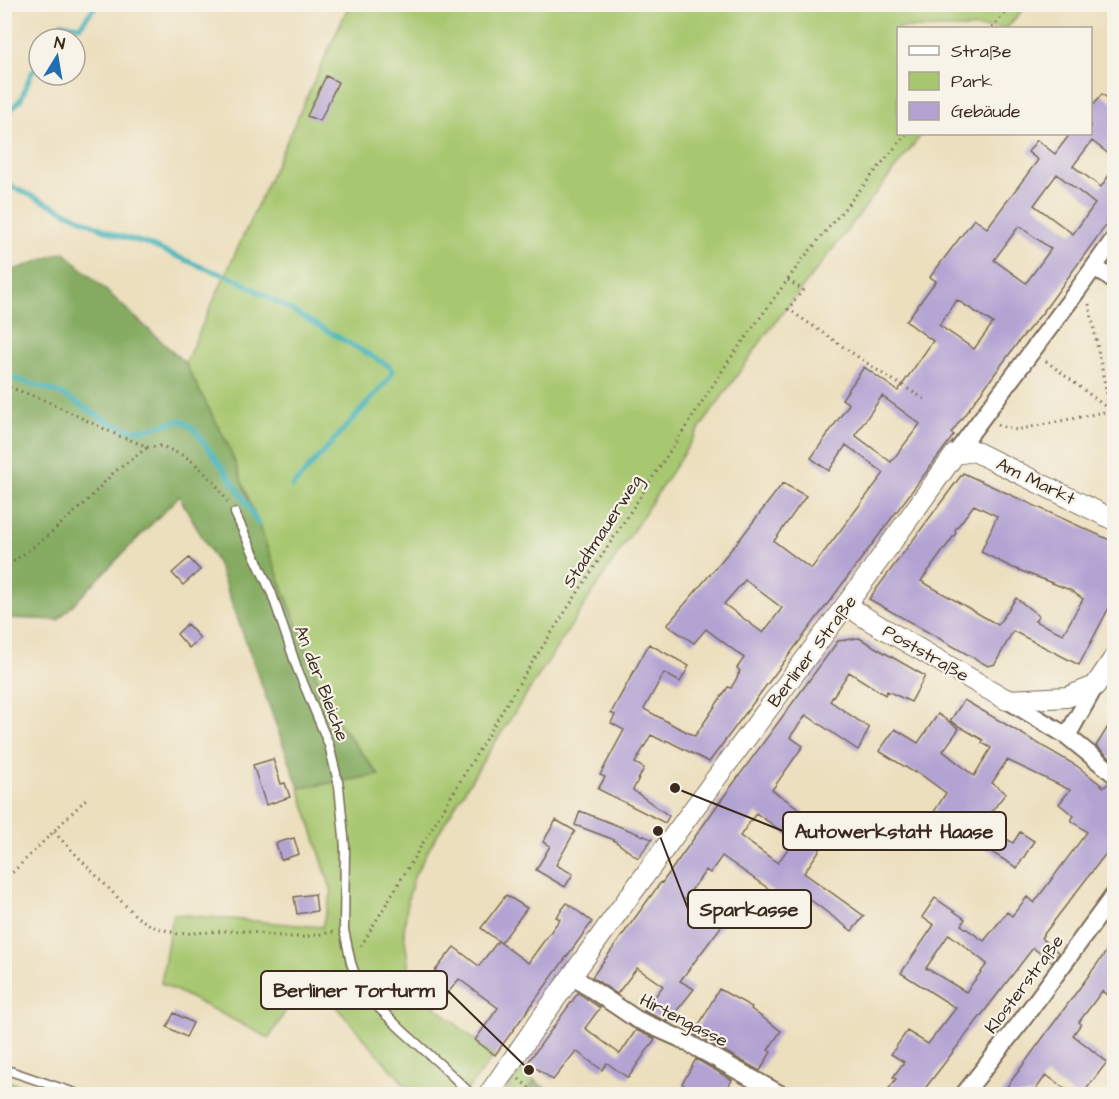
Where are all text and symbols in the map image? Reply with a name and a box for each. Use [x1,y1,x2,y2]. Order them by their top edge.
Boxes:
north arrow [27,27,87,87]
legend [897,27,1092,135]
text: N [53,32,67,55]
text: Straße [951,39,1012,64]
text: Park [951,69,993,94]
text: Gebäude [951,99,1021,124]
street label: Am Markt [992,452,1080,512]
street label: Stadtmauerweg [557,470,649,593]
street label: Berliner Straße [762,590,863,712]
street label: Poststraße [878,619,974,688]
street label: An der Bleiche [288,622,355,745]
callout: Autowerkstatt Haase [783,812,1006,850]
text: Autowerkstatt Haase [795,818,993,846]
callout: Sparkasse [688,890,811,928]
text: Sparkasse [699,896,798,924]
street label: Klosterstraße [979,930,1070,1039]
callout: Berliner Torturm [261,971,447,1009]
text: Berliner Torturm [273,977,435,1005]
street label: Hirtengasse [635,988,732,1054]

